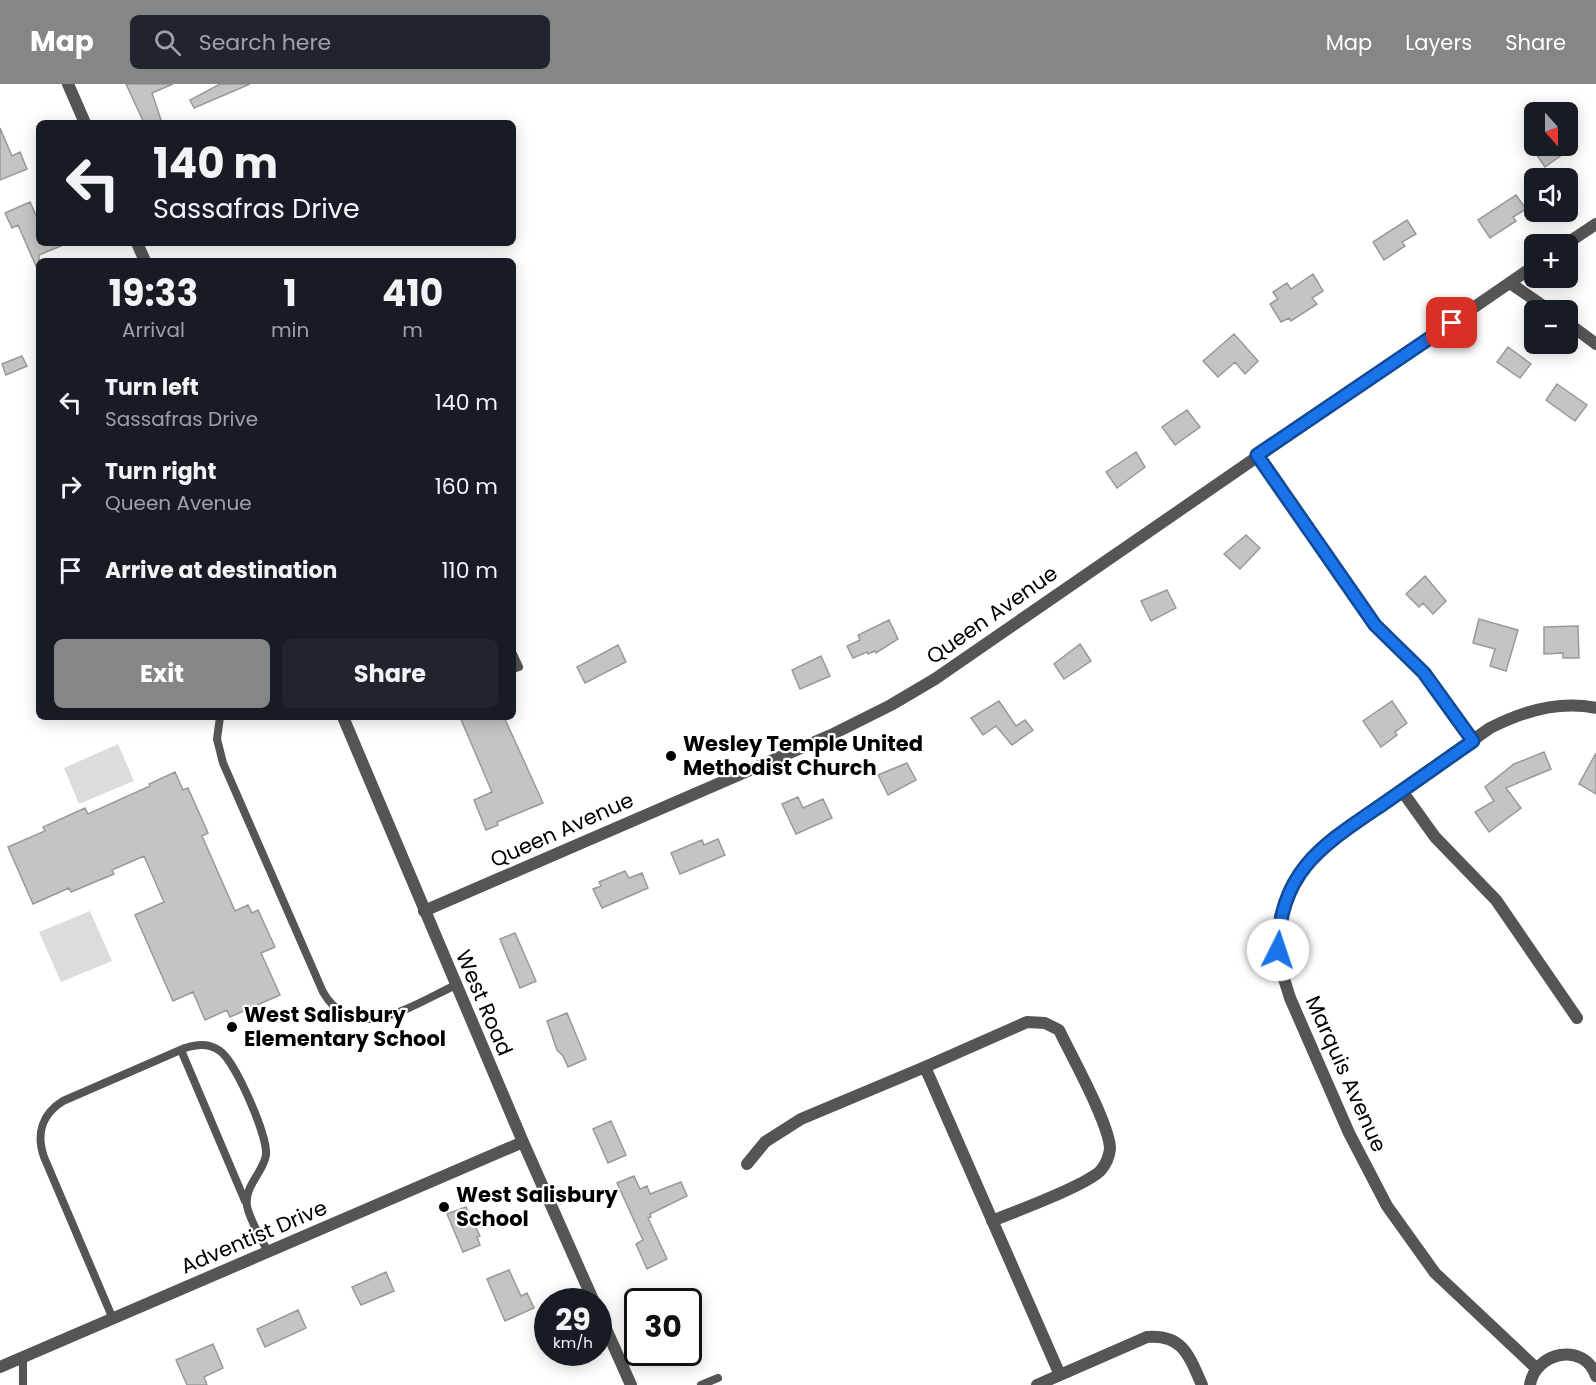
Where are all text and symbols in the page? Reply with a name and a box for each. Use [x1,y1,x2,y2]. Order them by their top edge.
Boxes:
search box [130,15,550,69]
text: Map [30,22,94,61]
icon: search [151,26,184,59]
text: Search here [199,27,331,58]
text: Map [1326,28,1372,57]
text: Layers [1405,28,1472,57]
text: Share [1505,28,1566,57]
north arrow [1524,102,1578,156]
map controls [1524,102,1578,354]
text: 140 m [153,134,278,193]
icon: left [54,144,132,222]
button: sound [1524,168,1578,222]
text: Sassafras Drive [153,190,360,227]
button: + [1524,234,1578,288]
text: 19:33 [109,268,198,319]
text: 1 [283,268,297,319]
text: 410 [382,268,443,319]
pin [1426,297,1477,348]
button: − [1524,300,1578,354]
icon: arrive [1435,306,1468,339]
text: Arrival [122,316,185,344]
text: min [271,316,309,344]
text: m [402,316,423,344]
text: Turn left [105,372,199,403]
icon: left [54,386,87,419]
text: 140 m [435,387,498,418]
text: Sassafras Drive [105,405,258,433]
text: Turn right [105,456,216,487]
icon: right [54,470,87,503]
text: 160 m [435,471,498,502]
text: Queen Avenue [105,489,252,517]
icon: arrive [54,554,87,587]
text: Arrive at destination [105,555,337,586]
text: 110 m [442,555,498,586]
street label: Queen Avenue [920,559,1063,671]
button: Exit [54,639,270,708]
button: Share [282,639,498,708]
place label: Wesley Temple United Methodist Church [683,729,923,782]
marker: Wesley Temple United Methodist Church [664,749,678,763]
street label: Queen Avenue [486,785,638,874]
position arrow [1246,918,1310,982]
street label: West Road [449,945,520,1060]
street label: Marquis Avenue [1299,991,1394,1157]
place label: West Salisbury Elementary School [244,1000,446,1053]
marker: West Salisbury Elementary School [225,1020,239,1034]
place label: West Salisbury School [456,1180,618,1233]
street label: Adventist Drive [176,1193,331,1280]
marker: West Salisbury School [437,1200,451,1214]
speed limit sign: 30 [624,1288,702,1366]
text: 29 [555,1298,591,1341]
text: km/h [553,1332,593,1353]

